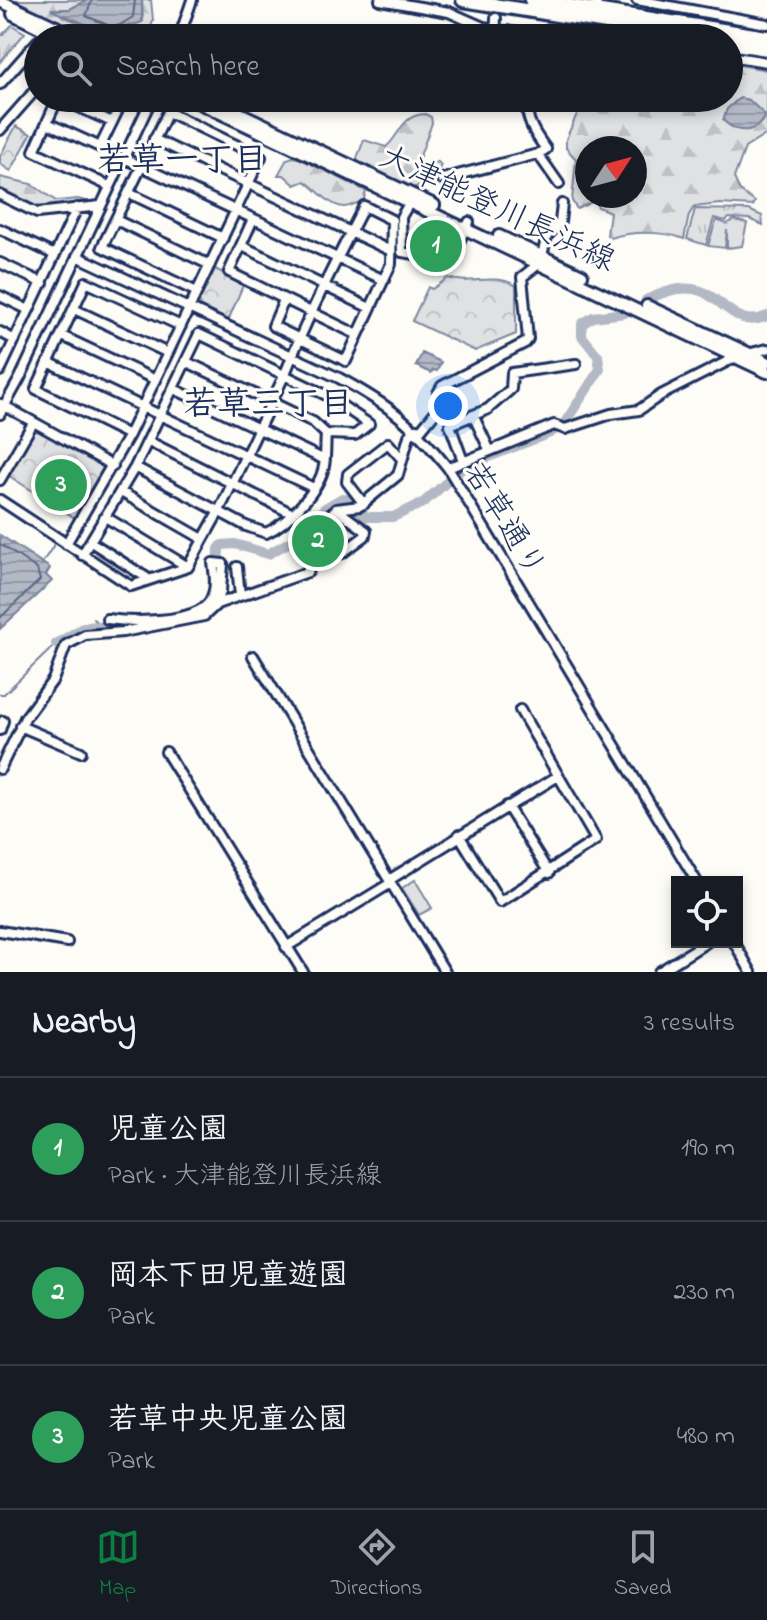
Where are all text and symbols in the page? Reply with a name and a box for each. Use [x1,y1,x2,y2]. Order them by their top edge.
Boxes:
search box [24,24,743,112]
icon: search [52,46,96,90]
text: Search here [116,46,260,90]
street label: 大津能登川長浜線 [371,135,622,286]
north arrow [575,136,647,208]
district label: 若草一丁目 [97,137,267,187]
pin: 1 [410,216,462,276]
district label: 若草三丁目 [183,381,353,431]
your location [428,386,468,426]
street label: 若草通り [450,454,556,588]
pin: 3 [35,455,87,515]
pin: 2 [292,511,344,571]
map controls [671,876,743,948]
button: locate [671,876,743,948]
text: Nearby [32,999,136,1049]
text: 3 results [644,1005,735,1043]
text: 児童公園 [108,1109,228,1153]
text: 1 [54,1130,62,1168]
text: 190 m [681,1130,735,1168]
text: Park · 大津能登川長浜線 [108,1158,382,1196]
text: 岡本下田児童遊園 [108,1255,348,1299]
text: 2 [52,1274,64,1312]
text: 230 m [673,1274,735,1312]
text: Park [108,1299,155,1337]
text: 若草中央児童公園 [108,1399,348,1443]
text: 3 [53,1418,63,1456]
text: 480 m [677,1418,735,1456]
text: Park [108,1443,155,1481]
tab: Map [96,1525,140,1605]
tab: Directions [331,1525,423,1605]
tab: Saved [614,1525,671,1605]

